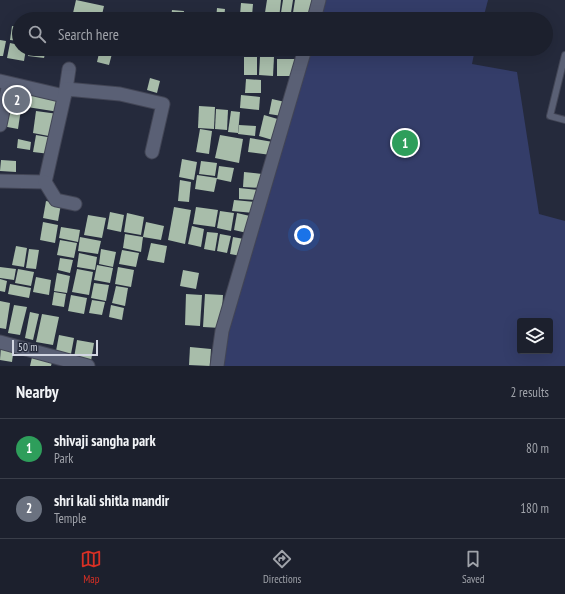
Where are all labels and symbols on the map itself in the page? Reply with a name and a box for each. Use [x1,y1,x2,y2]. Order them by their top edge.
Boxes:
pin: 2 [4,85,30,115]
pin: 1 [392,128,418,158]
your location [294,225,314,245]
scale bar [12,338,98,357]

